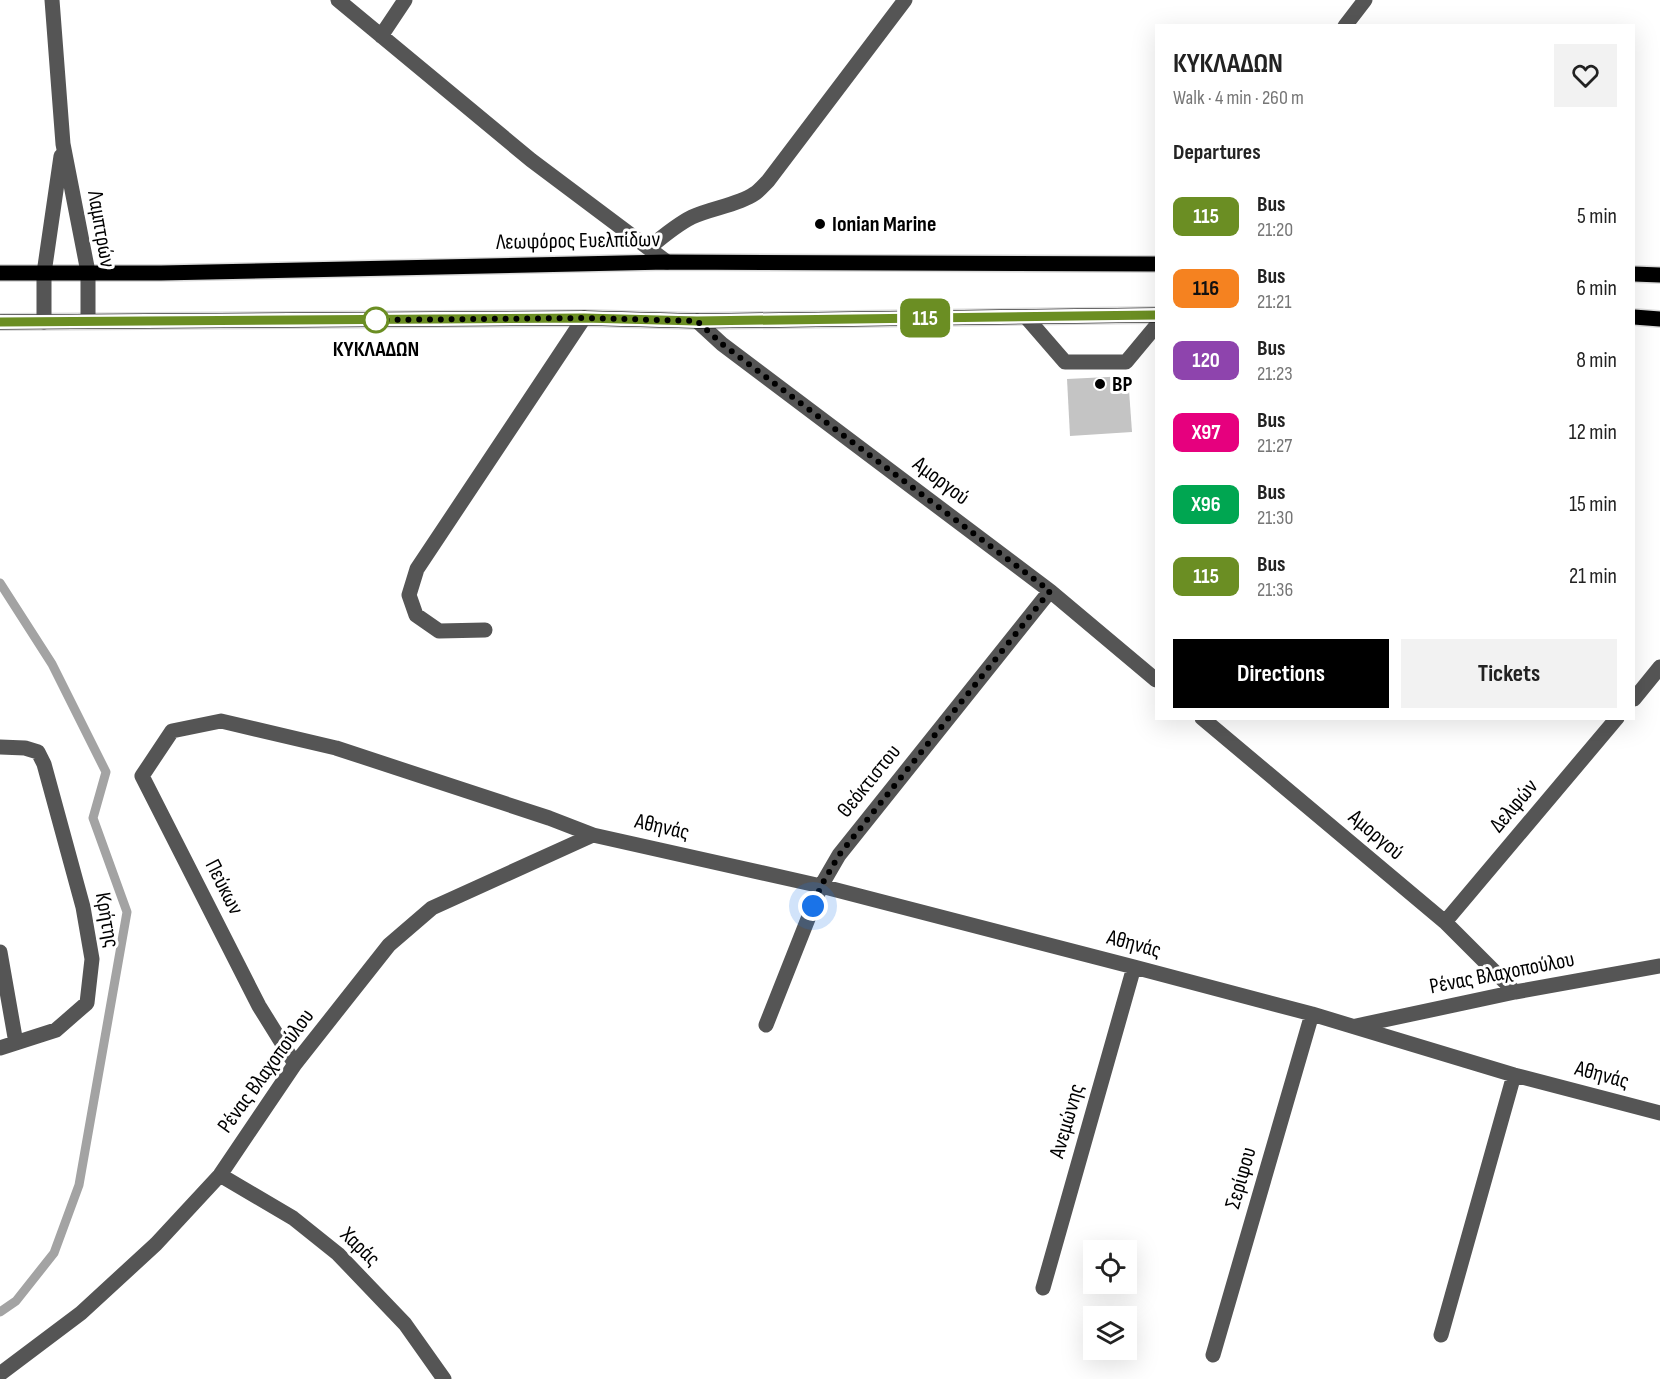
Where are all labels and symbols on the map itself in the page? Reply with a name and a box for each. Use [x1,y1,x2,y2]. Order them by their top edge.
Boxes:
street label: Λαμπτρών [81,188,121,270]
place label: Ionian Marine [832,211,936,238]
marker: Ionian Marine [813,217,827,231]
street label: Λεωφόρος Ευελπίδων [495,226,661,256]
line badge: 115 [890,298,960,338]
marker: ΚΥΚΛΑΔΩΝ [363,307,389,333]
place label: ΚΥΚΛΑΔΩΝ [333,336,419,363]
place label: BP [1112,371,1132,398]
marker: BP [1093,377,1107,391]
street label: Αμοργού [906,450,975,511]
street label: Θεόκτιστου [831,739,907,823]
street label: Δελφών [1484,774,1544,838]
street label: Αμοργού [1342,803,1409,866]
street label: Αθηνάς [631,807,692,846]
street label: Πεύκων [199,855,249,920]
street label: Κρήτης [89,890,125,950]
your location [798,891,828,921]
street label: Αθηνάς [1103,924,1164,964]
street label: Ρένας Βλαχοπούλου [1427,946,1577,1000]
street label: Ρένας Βλαχοπούλου [212,1004,320,1138]
street label: Αθηνάς [1571,1055,1632,1095]
street label: Ανεμώνης [1043,1081,1090,1162]
street label: Σερίφου [1219,1144,1263,1212]
street label: Χαράς [334,1221,386,1272]

